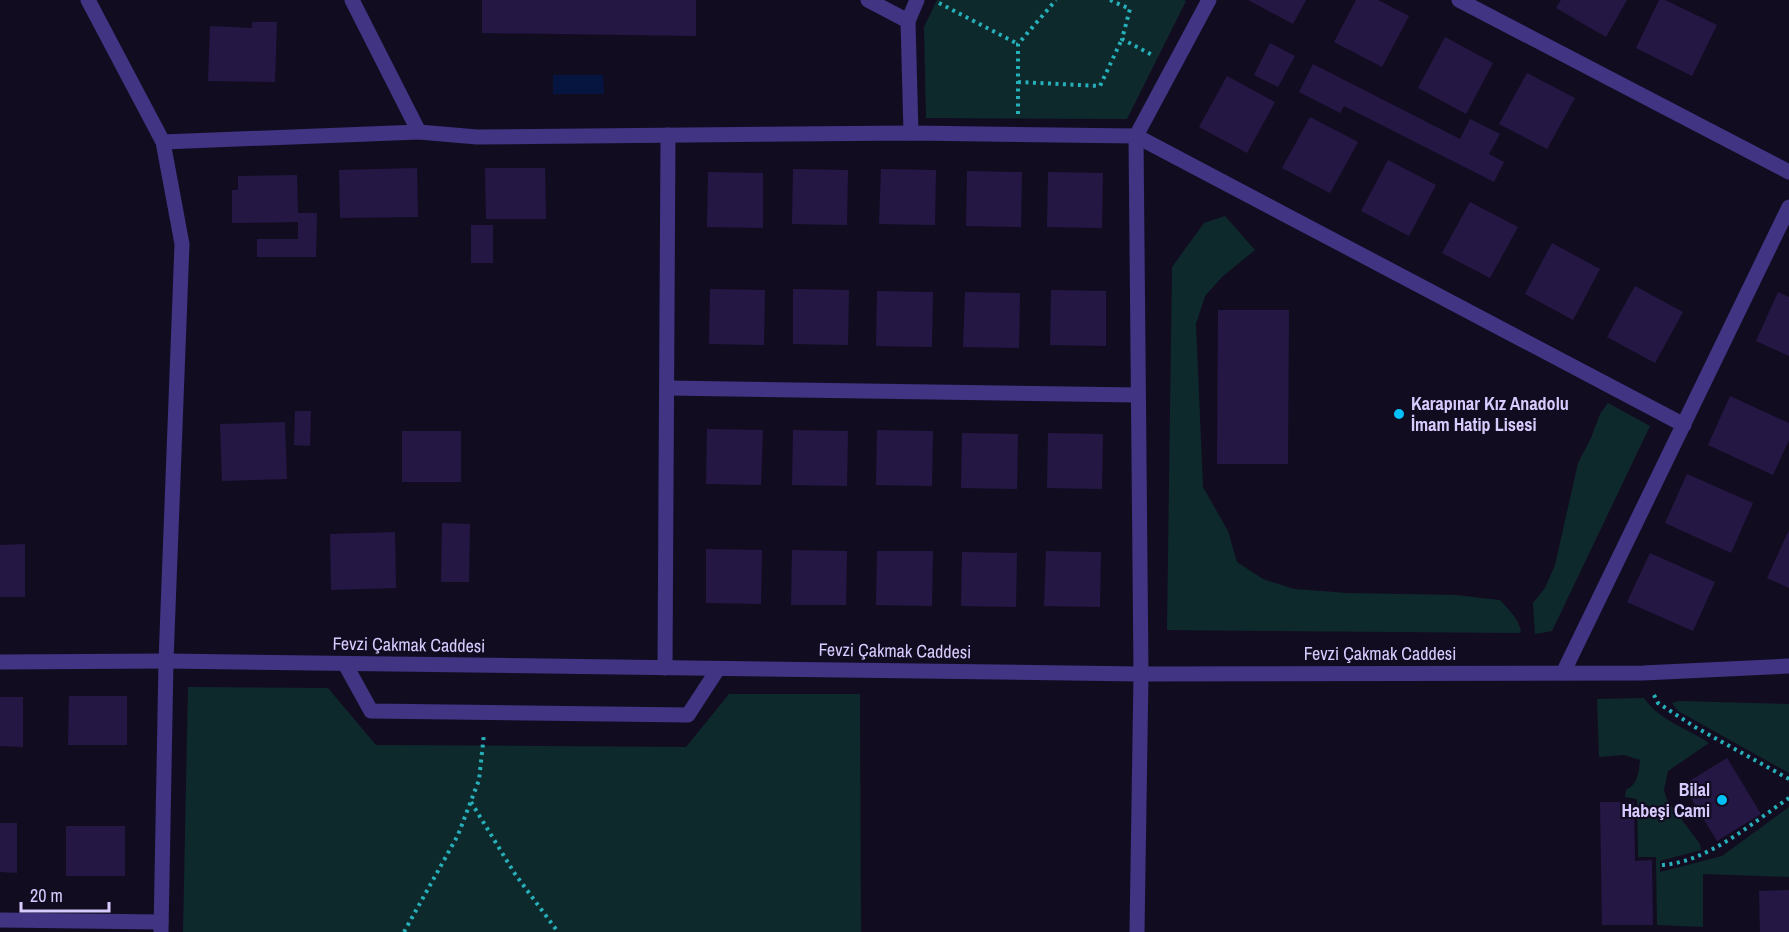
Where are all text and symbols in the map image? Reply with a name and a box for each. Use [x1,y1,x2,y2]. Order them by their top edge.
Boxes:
place label: Karapınar Kız Anadolu İmam Hatip Lisesi [1411,391,1569,437]
marker: Karapınar Kız Anadolu İmam Hatip Lisesi [1392,407,1406,421]
street label: Fevzi Çakmak Caddesi [332,631,486,658]
street label: Fevzi Çakmak Caddesi [818,637,972,664]
street label: Fevzi Çakmak Caddesi [1304,641,1456,666]
place label: Bilal Habeşi Cami [1621,777,1710,823]
marker: Bilal Habeşi Cami [1715,793,1729,807]
scale bar [21,875,110,913]
text: 20 m [30,883,63,908]

